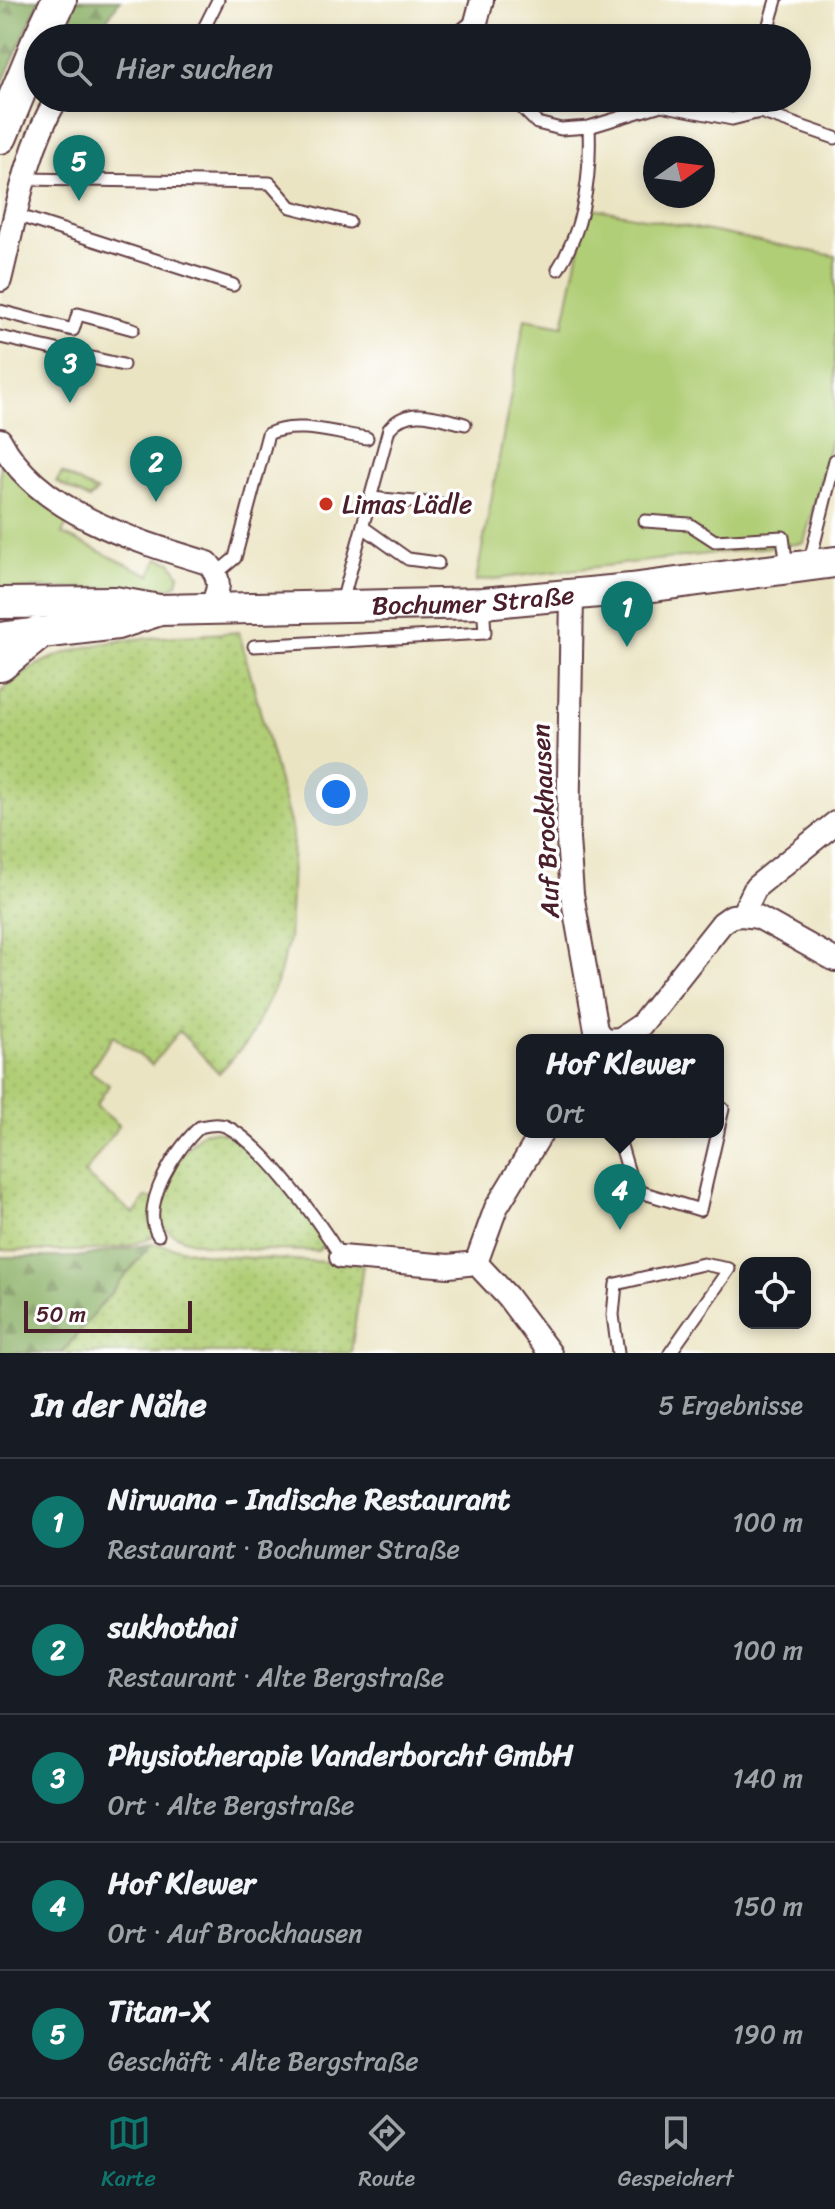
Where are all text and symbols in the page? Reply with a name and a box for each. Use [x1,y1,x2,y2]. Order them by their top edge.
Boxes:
search box [24,24,811,112]
text: Hier suchen [116,41,273,95]
icon: search [52,46,96,90]
pin: 5 [53,135,105,201]
north arrow [643,136,715,208]
pin: 3 [44,337,96,403]
pin: 2 [130,436,182,502]
place label: Limas Lädle [342,481,472,527]
marker: Limas Lädle [317,495,335,513]
street label: Bochumer Straße [371,571,576,628]
pin: 1 [601,581,653,647]
street label: Auf Brockhausen [517,722,573,921]
your location [316,774,356,814]
popup [516,1034,724,1138]
text: Hof Klewer [546,1036,694,1090]
text: Ort [546,1090,585,1136]
pin: 4 [594,1164,646,1230]
map controls [739,1257,811,1329]
button: locate [739,1257,811,1329]
text: 50 m [36,1295,86,1334]
scale bar [24,1297,192,1333]
text: In der Nähe [32,1375,207,1435]
text: 5 Ergebnisse [659,1382,803,1428]
text: Nirwana - Indische Restaurant [108,1472,510,1526]
text: 1 [52,1499,64,1545]
text: 100 m [732,1499,803,1545]
text: Restaurant · Bochumer Straße [108,1526,460,1572]
text: sukhothai [108,1600,237,1654]
text: 2 [50,1627,66,1673]
text: 100 m [732,1627,803,1673]
text: Restaurant · Alte Bergstraße [108,1654,444,1700]
text: Physiotherapie Vanderborcht GmbH [108,1728,574,1782]
text: 3 [51,1755,65,1801]
text: 140 m [732,1755,803,1801]
text: Ort · Alte Bergstraße [108,1782,354,1828]
text: Hof Klewer [108,1856,255,1910]
text: 4 [50,1883,66,1929]
text: 150 m [733,1883,803,1929]
text: Ort · Auf Brockhausen [108,1910,362,1956]
text: Titan-X [108,1984,211,2038]
text: 5 [50,2011,66,2057]
text: 190 m [733,2011,803,2057]
text: Geschäft · Alte Bergstraße [108,2038,419,2084]
tab: Karte [101,2111,156,2198]
tab: Route [358,2111,415,2198]
tab: Gespeichert [618,2111,734,2198]

